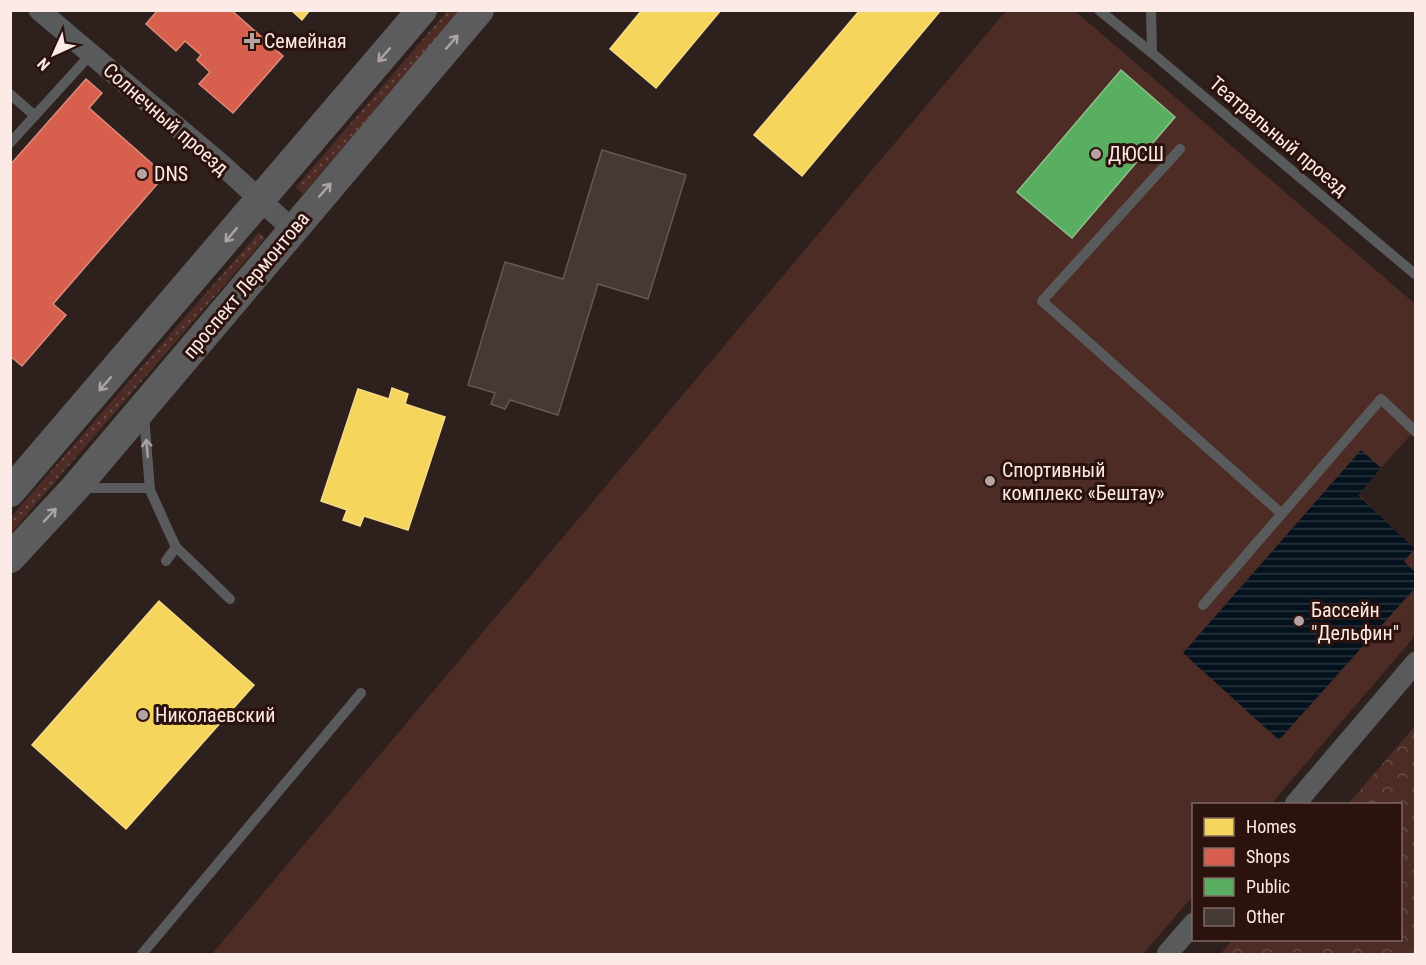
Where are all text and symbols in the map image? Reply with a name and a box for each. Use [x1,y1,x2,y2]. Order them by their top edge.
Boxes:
north arrow [24,24,84,84]
place label: Семейная [264,29,347,53]
marker: Семейная [245,34,259,48]
one-way arrow [445,35,459,50]
one-way arrow [378,47,391,63]
text: N [34,54,54,74]
street label: Солнечный проезд [98,58,234,180]
street label: Театральный проезд [1205,71,1353,201]
place label: ДЮСШ [1108,142,1164,166]
marker: ДЮСШ [1089,147,1103,161]
place label: DNS [154,162,188,186]
marker: DNS [135,167,149,181]
one-way arrow [319,182,332,198]
street label: проспект Лермонтова [178,207,314,363]
one-way arrow [224,227,237,243]
one-way arrow [98,376,111,392]
one-way arrow [141,439,152,458]
place label: Спортивный комплекс «Бештау» [1002,458,1165,505]
marker: Спортивный комплекс «Бештау» [983,474,997,488]
one-way arrow [43,508,57,523]
place label: Бассейн "Дельфин" [1311,598,1399,645]
marker: Бассейн "Дельфин" [1292,614,1306,628]
place label: Николаевский [155,703,275,727]
marker: Николаевский [136,708,150,722]
legend [1192,803,1402,941]
text: Homes [1246,816,1296,837]
text: Shops [1246,846,1290,867]
text: Public [1246,876,1290,897]
text: Other [1246,906,1285,927]

